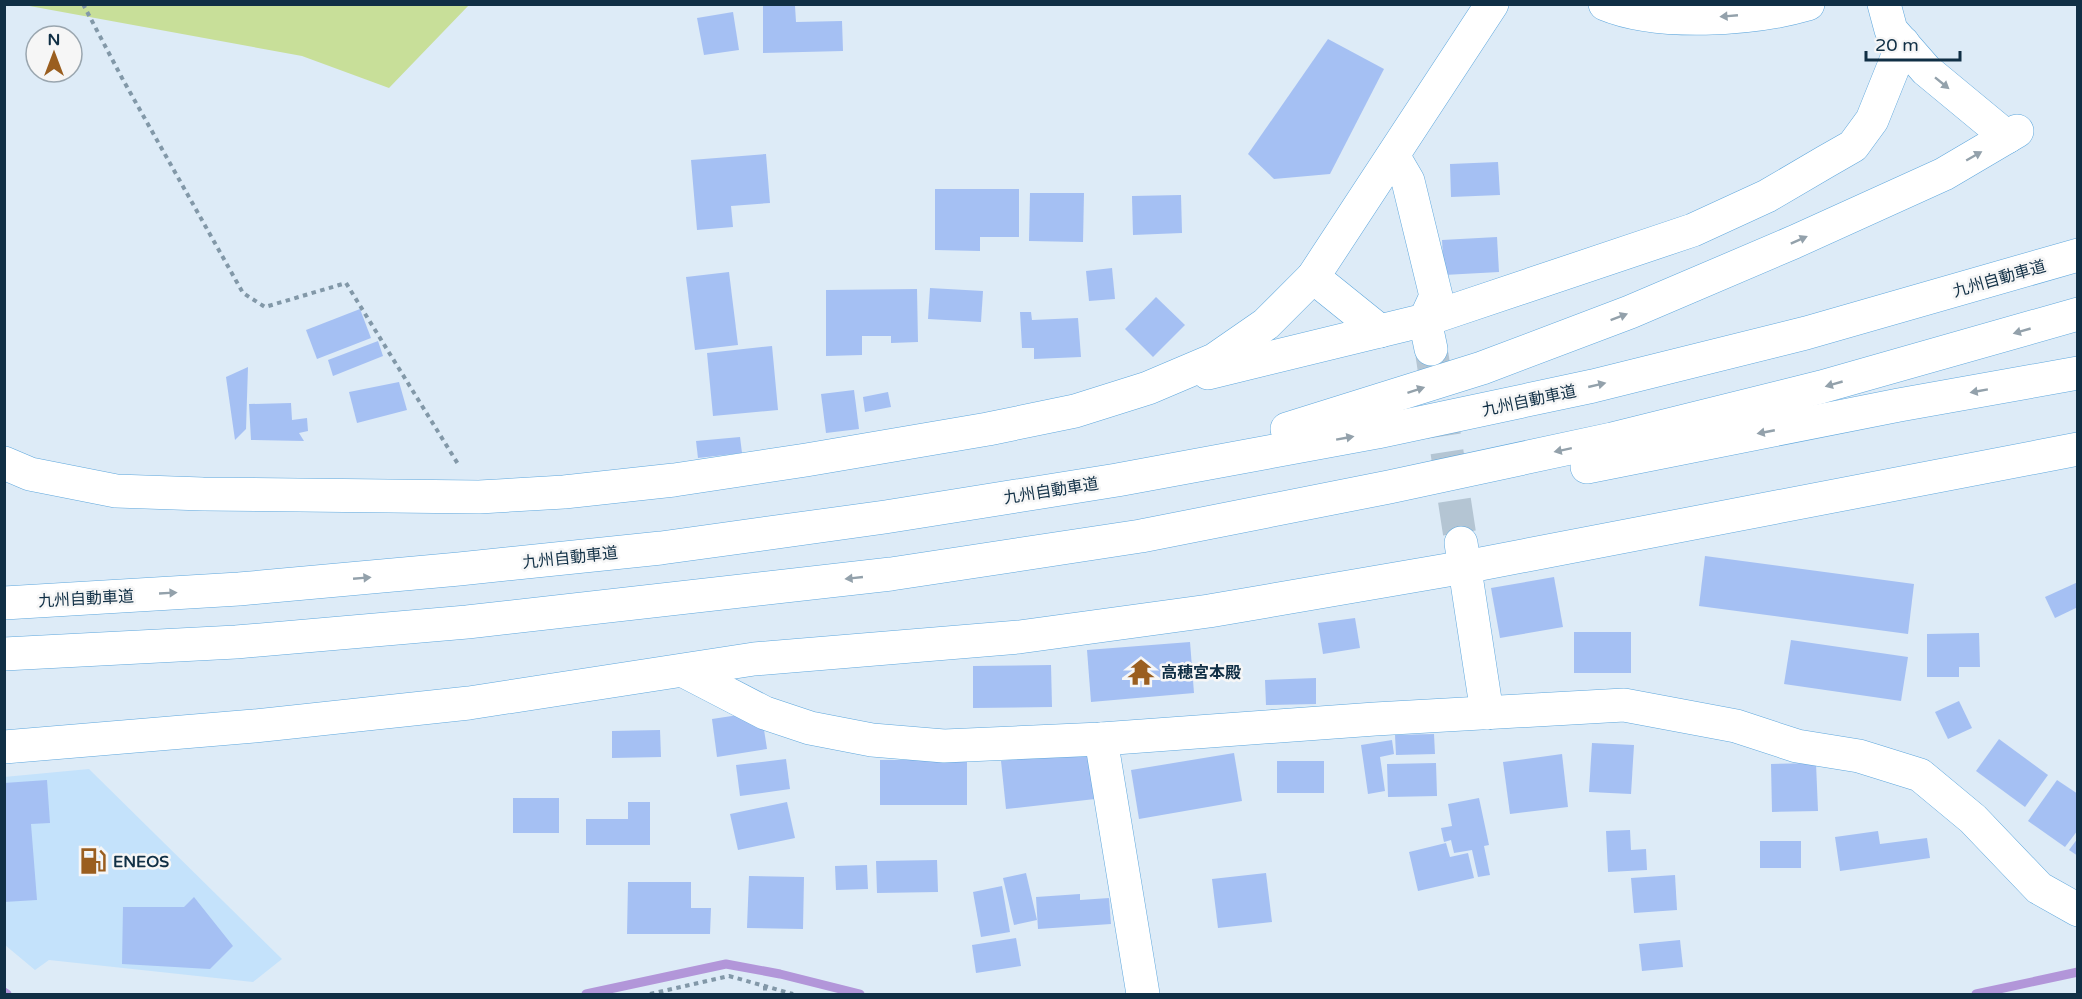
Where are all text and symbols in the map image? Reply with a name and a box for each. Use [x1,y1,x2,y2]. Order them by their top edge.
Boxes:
one-way arrow [1720,11,1739,21]
north arrow [24,24,84,84]
scale bar [1866,24,1960,62]
text: N [48,30,60,50]
text: 20 m [1875,34,1919,56]
one-way arrow [1934,77,1950,90]
one-way arrow [1966,151,1983,161]
one-way arrow [1790,236,1807,245]
street label: 九州自動車道 [1950,256,2048,302]
one-way arrow [1610,311,1628,321]
one-way arrow [2012,327,2031,337]
one-way arrow [1825,379,1843,389]
one-way arrow [1588,380,1607,389]
street label: 九州自動車道 [1480,381,1578,421]
one-way arrow [1407,384,1425,394]
one-way arrow [1969,387,1988,396]
one-way arrow [1757,428,1776,437]
one-way arrow [1335,433,1354,442]
one-way arrow [1553,446,1572,455]
street label: 九州自動車道 [1002,474,1100,508]
street label: 九州自動車道 [521,543,619,573]
one-way arrow [353,573,372,583]
one-way arrow [845,573,864,583]
street label: 九州自動車道 [38,586,135,611]
one-way arrow [158,588,177,598]
temple icon: 高穂宮本殿 [1126,657,1156,687]
place label: 高穂宮本殿 [1161,663,1241,683]
fuel station icon: ENEOS [78,846,108,876]
place label: ENEOS [113,852,169,872]

